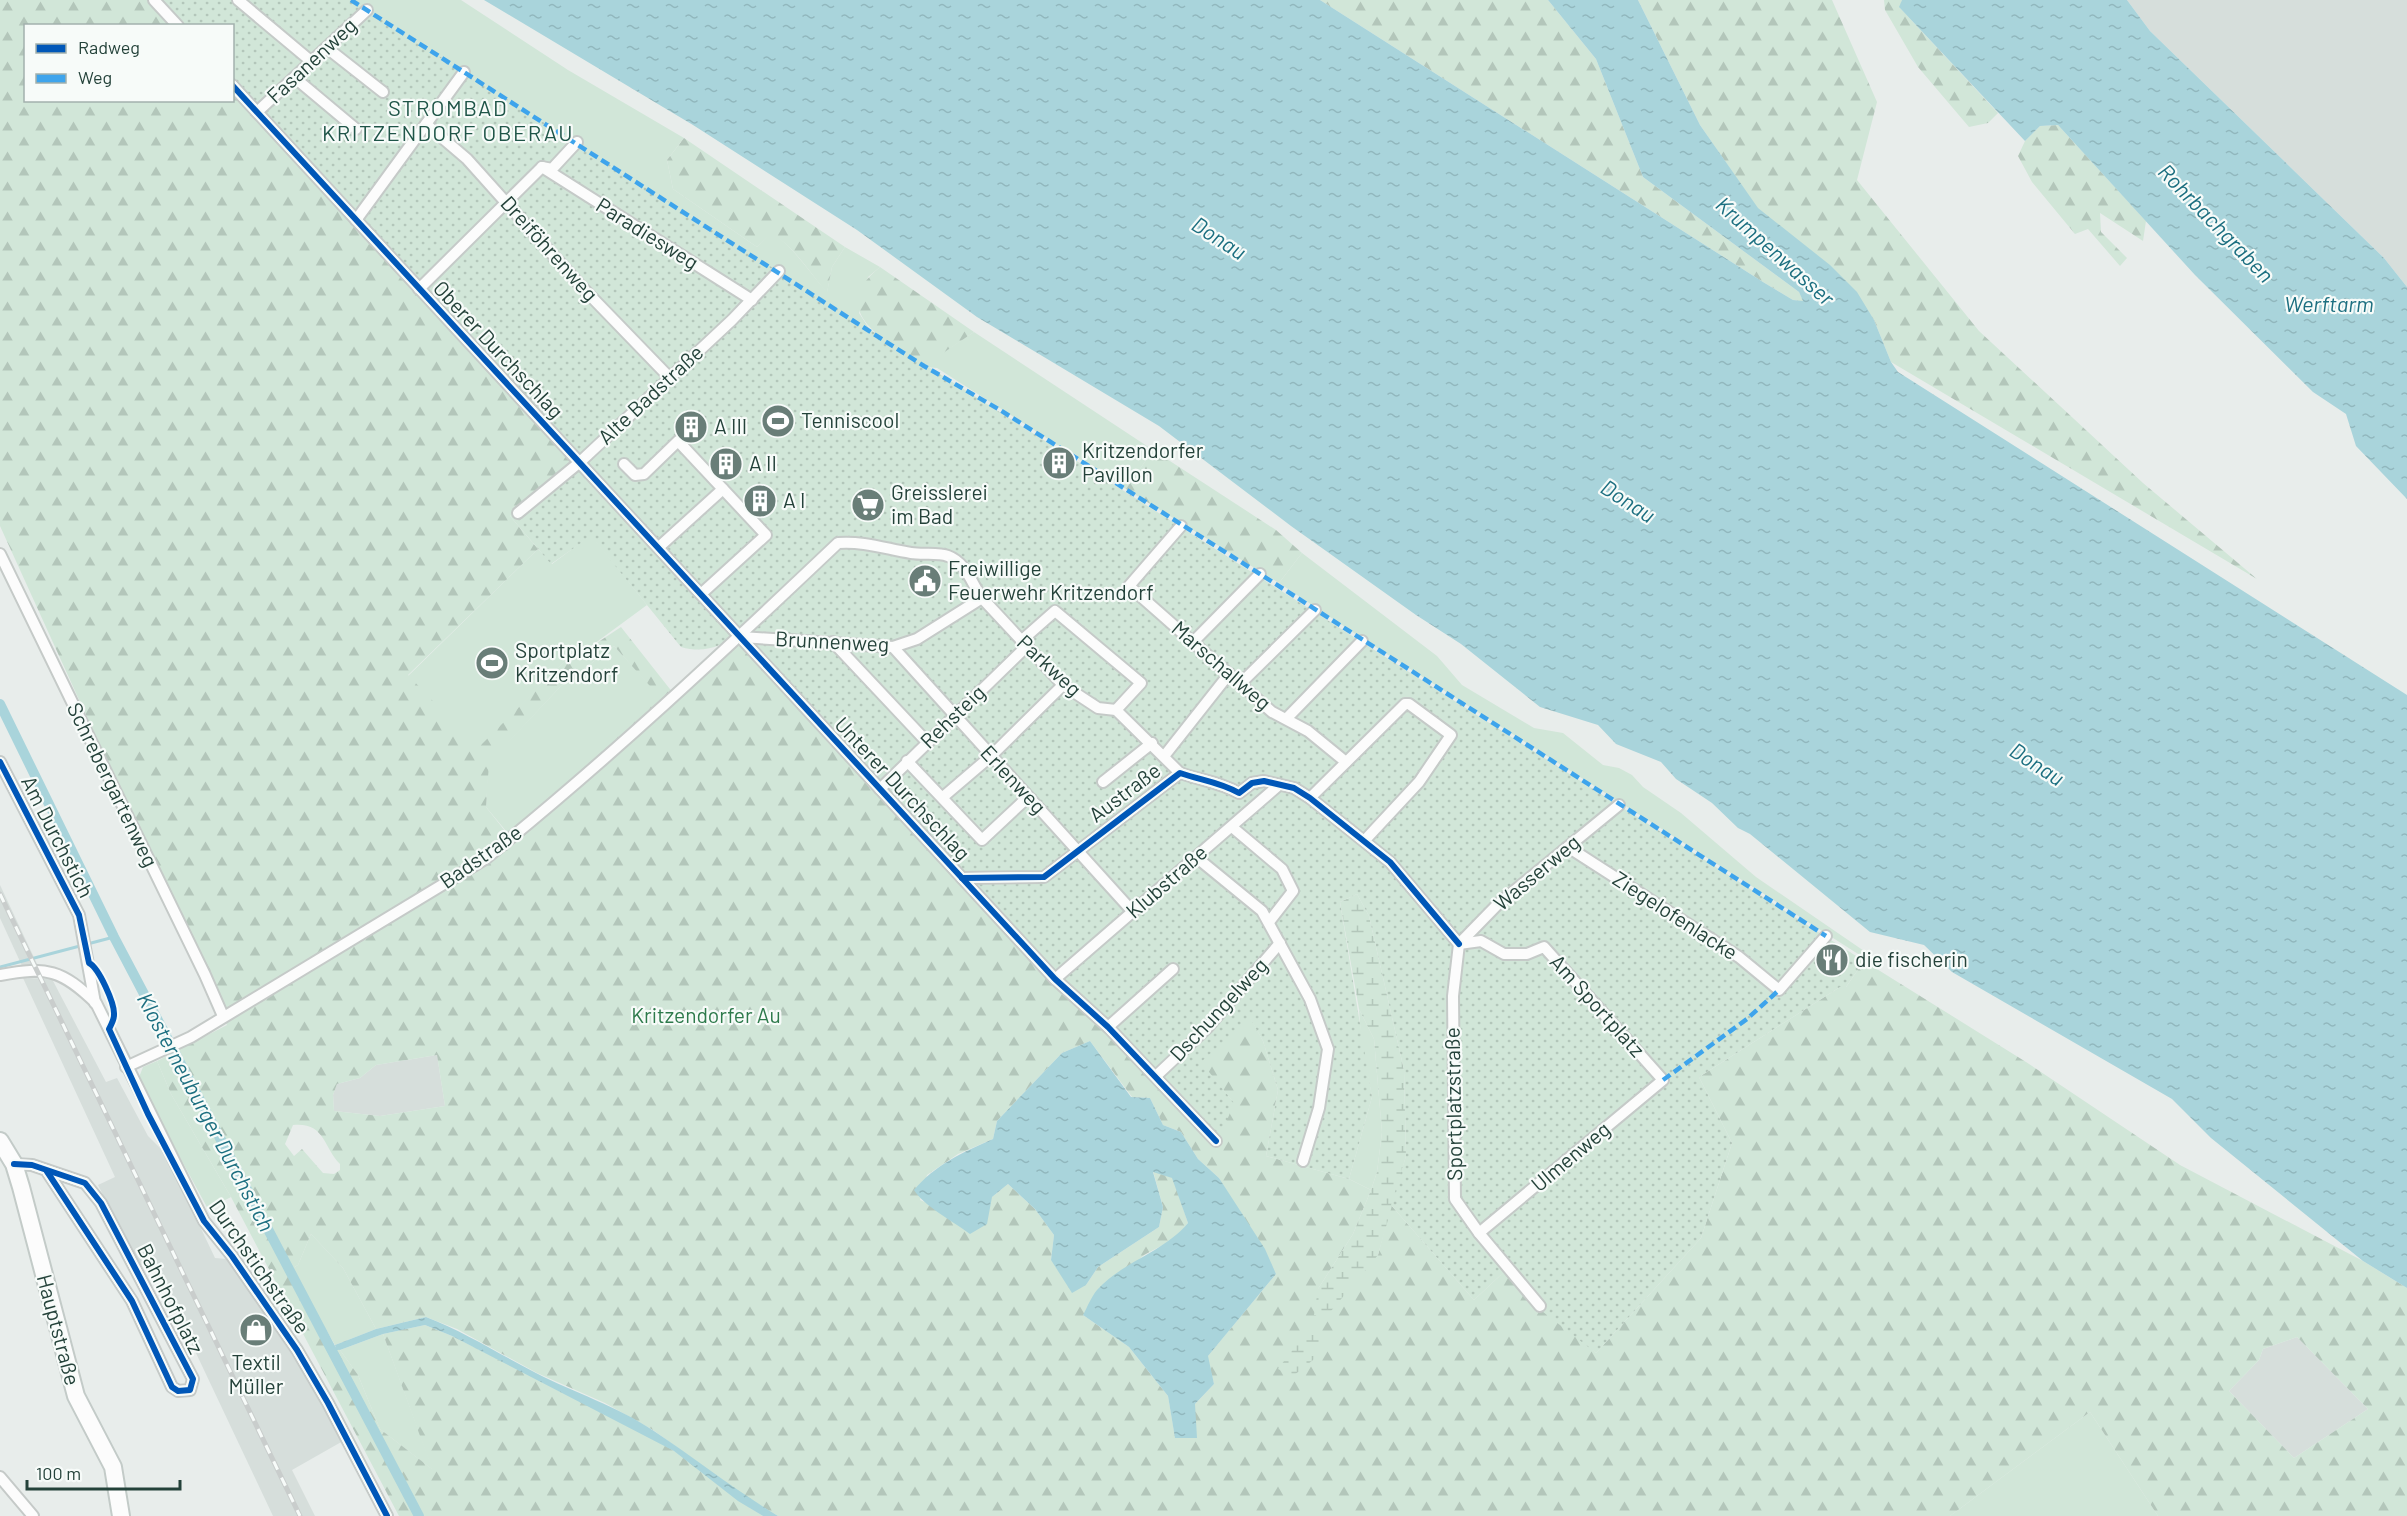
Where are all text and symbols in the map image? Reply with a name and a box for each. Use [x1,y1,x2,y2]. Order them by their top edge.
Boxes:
street label: Fasanenweg [261,12,361,108]
legend [24,24,234,102]
text: Radweg [78,36,140,58]
text: Weg [78,66,112,88]
district label: STROMBAD KRITZENDORF OBERAU [322,94,574,145]
water label: Rohrbachgraben [2154,158,2280,287]
street label: Dreiföhrenweg [496,190,604,306]
water label: Krumpenwasser [1711,190,1841,311]
street label: Paradiesweg [592,191,704,274]
water label: Donau [1188,210,1252,264]
street label: Oberer Durchschlag [429,275,569,423]
water label: Werftarm [2284,290,2374,316]
street label: Alte Badstraße [592,339,708,449]
sports icon: Tenniscool [760,403,796,439]
place label: Tenniscool [801,407,899,432]
building icon: A III [673,409,709,445]
place label: A III [714,413,747,438]
place label: Kritzendorfer Pavillon [1082,437,1204,486]
building icon: Kritzendorfer Pavillon [1041,445,1077,481]
building icon: A II [708,446,744,482]
place label: A II [749,450,777,475]
water label: Donau [1597,473,1661,527]
place label: Greisslerei im Bad [891,479,988,528]
building icon: A I [742,483,778,519]
place label: A I [783,487,805,512]
supermarket icon: Greisslerei im Bad [850,487,886,523]
place label: Freiwillige Feuerwehr Kritzendorf [948,555,1154,604]
public building icon: Freiwillige Feuerwehr Kritzendorf [907,563,943,599]
street label: Marschallweg [1167,615,1277,715]
street label: Brunnenweg [774,625,890,656]
street label: Parkweg [1013,629,1087,701]
place label: Sportplatz Kritzendorf [515,637,619,686]
sports icon: Sportplatz Kritzendorf [474,645,510,681]
street label: Rehsteig [914,679,990,753]
street label: Schrebergartenweg [63,698,164,871]
street label: Unterer Durchschlag [830,711,976,865]
water label: Donau [2006,736,2070,790]
street label: Erlenweg [976,739,1052,818]
street label: Austraße [1083,757,1165,827]
street label: Am Durchstich [17,771,100,901]
street label: Badstraße [434,819,526,893]
street label: Wasserweg [1488,829,1584,915]
street label: Klubstraße [1120,839,1212,923]
street label: Ziegelofenlacke [1609,865,1743,964]
restaurant icon: die fischerin [1814,942,1850,978]
place label: die fischerin [1855,946,1968,971]
street label: Am Sportplatz [1546,949,1651,1061]
street label: Dschungelweg [1164,952,1272,1066]
water label: Klosterneuburger Durchstich [133,988,281,1235]
park label: Kritzendorfer Au [631,1002,781,1027]
street label: Sportplatzstraße [1439,1027,1466,1181]
street label: Ulmenweg [1526,1116,1615,1196]
street label: Durchstichstraße [205,1194,316,1338]
street label: Bahnhofplatz [133,1239,210,1358]
street label: Hauptstraße [33,1271,86,1388]
shop icon: Textil Müller [238,1312,274,1348]
place label: Textil Müller [229,1349,284,1398]
scale bar [27,1453,180,1491]
text: 100 m [36,1462,81,1484]

